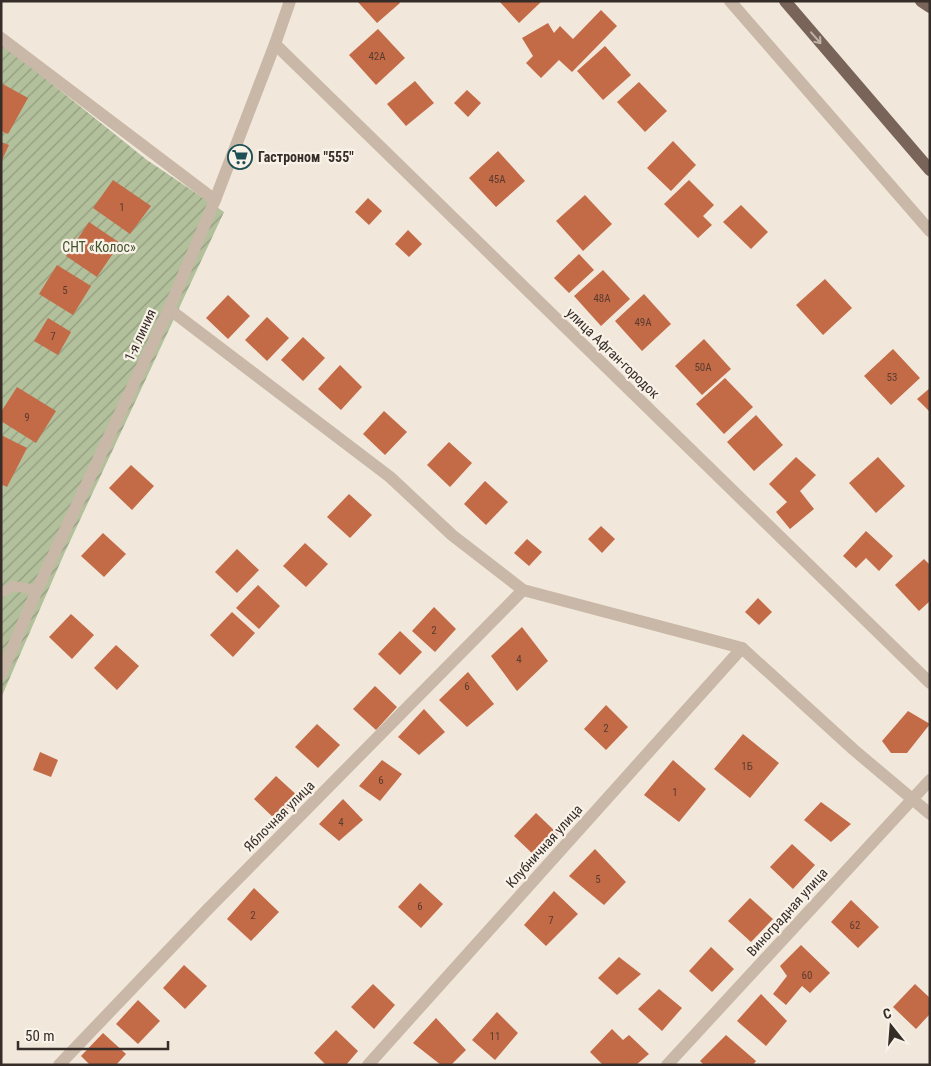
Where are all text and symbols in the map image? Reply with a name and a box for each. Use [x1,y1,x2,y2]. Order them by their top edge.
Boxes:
one-way arrow [811,32,822,45]
house number: 42А [368,50,386,63]
supermarket icon: Гастроном "555" [227,144,253,170]
place label: Гастроном "555" [258,149,354,165]
house number: 45А [488,173,506,186]
house number: 1 [119,201,125,214]
park label: СНТ «Колос» [62,239,136,255]
house number: 5 [62,284,68,297]
house number: 48А [593,292,611,305]
street label: улица Афган-городок [563,304,663,402]
street label: 1-я линия [121,306,159,364]
house number: 49А [634,316,652,329]
house number: 7 [50,330,56,343]
house number: 50А [694,361,712,374]
house number: 53 [887,371,897,384]
house number: 9 [24,411,30,424]
house number: 2 [431,624,437,637]
house number: 4 [516,653,522,666]
house number: 6 [464,680,470,693]
house number: 2 [603,722,609,735]
house number: 1Б [741,760,753,773]
house number: 6 [378,774,384,787]
street label: Яблочная улица [240,777,318,855]
house number: 1 [672,786,678,799]
street label: Клубничная улица [503,801,585,891]
house number: 4 [338,816,344,829]
street label: Виноградная улица [743,865,831,959]
house number: 5 [595,873,601,886]
house number: 6 [417,900,423,913]
house number: 2 [250,909,256,922]
house number: 7 [548,914,554,927]
house number: 62 [850,919,860,932]
house number: 60 [802,969,812,982]
north arrow [866,1001,916,1051]
text: С [881,1005,893,1022]
scale bar [18,1018,168,1050]
text: 50 m [25,1027,55,1045]
house number: 11 [490,1030,500,1043]

